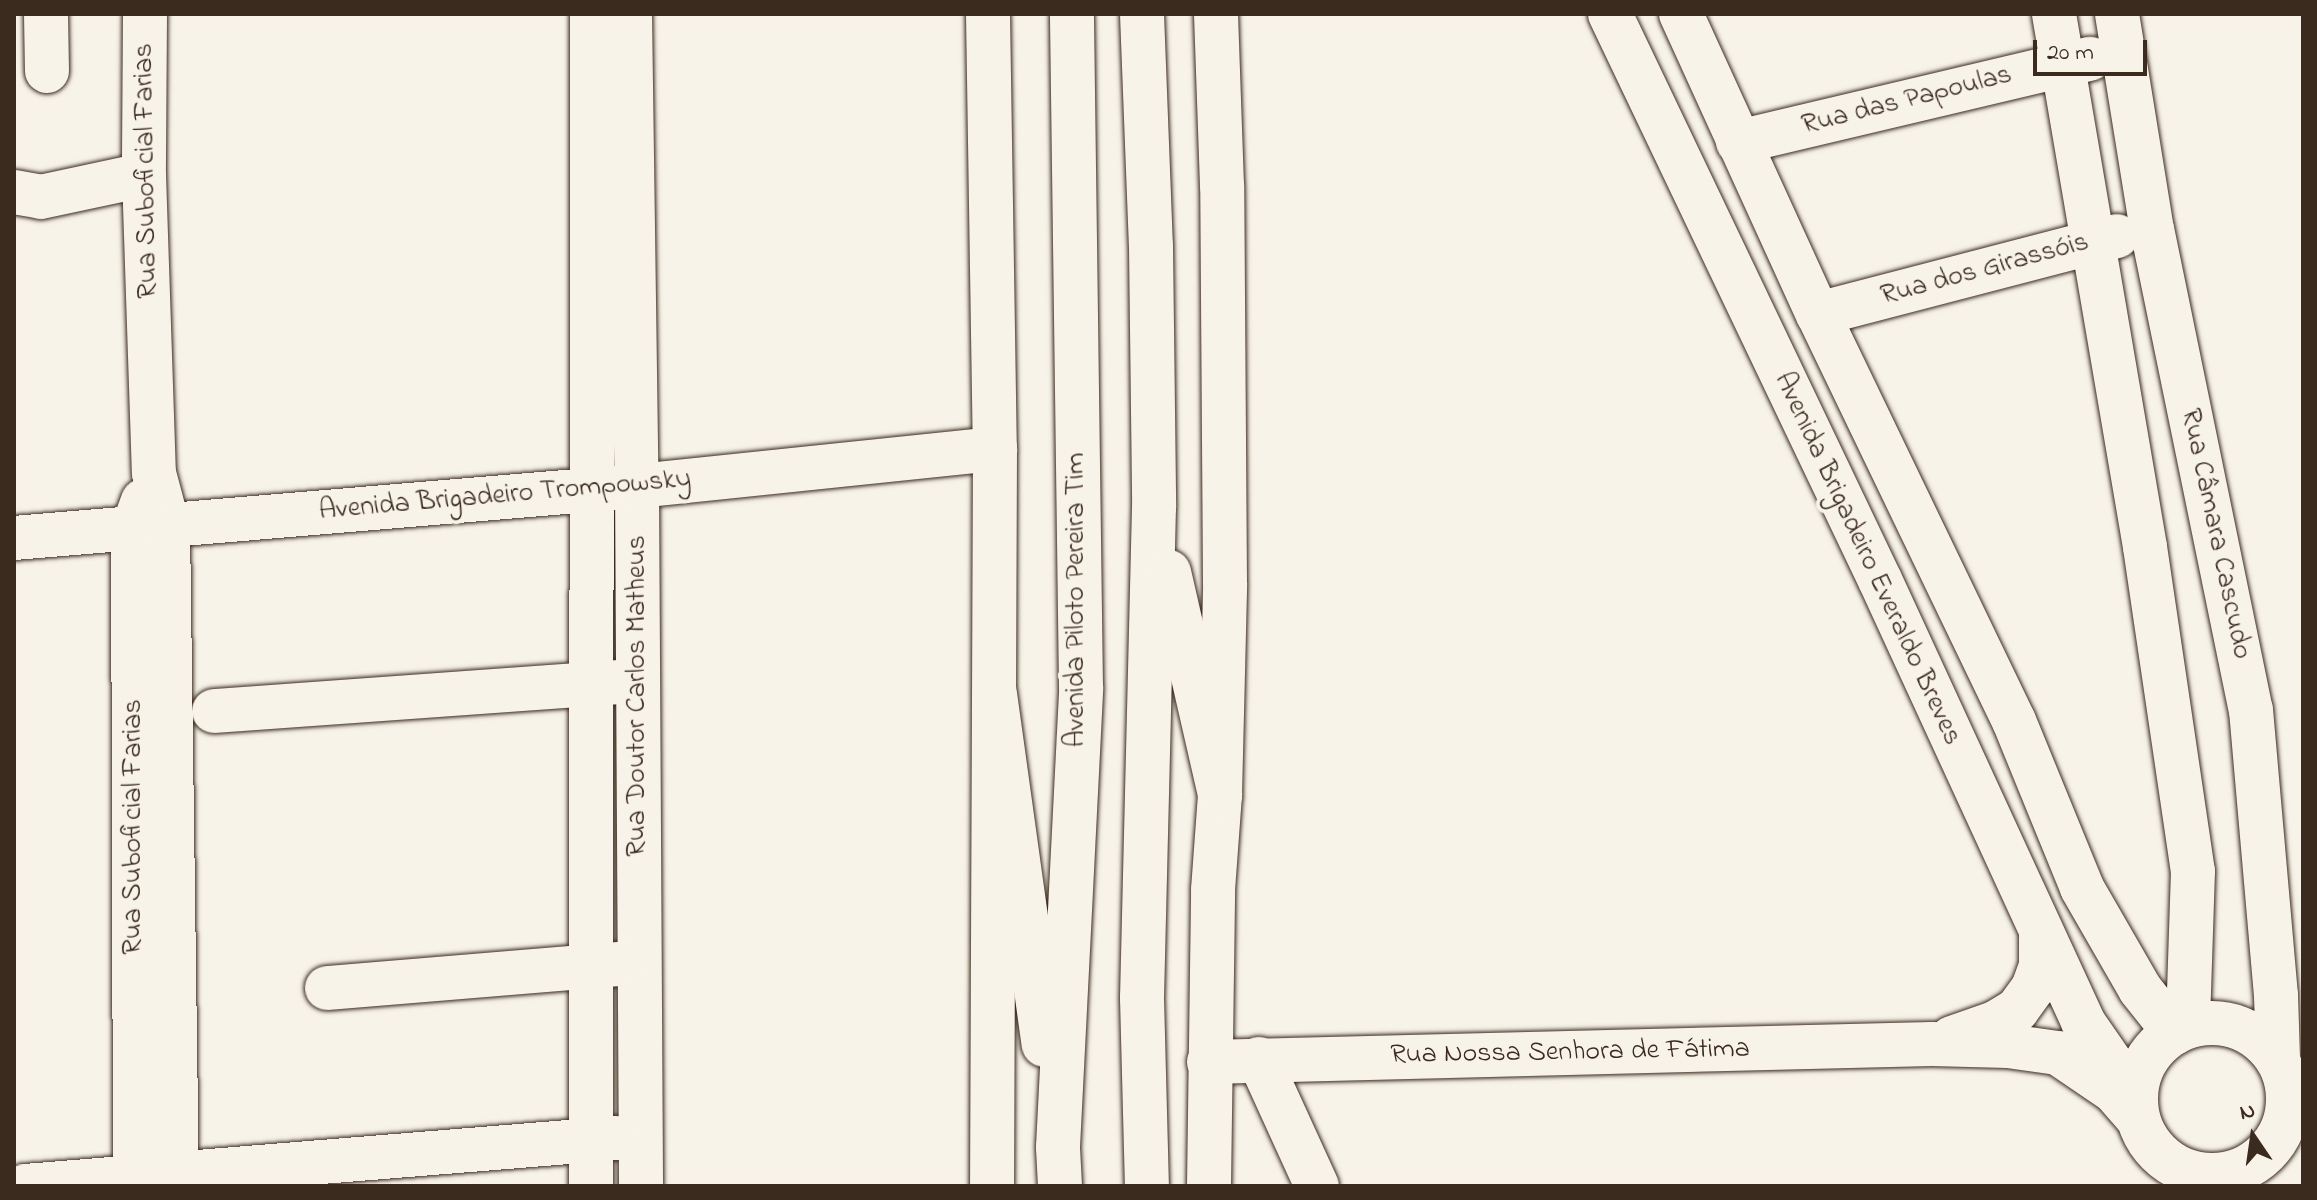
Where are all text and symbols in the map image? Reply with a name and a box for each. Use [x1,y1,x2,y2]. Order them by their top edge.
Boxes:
scale bar [2037,24,2151,74]
text: 20 m [2047,36,2094,71]
street label: Rua Suboficial Farias [128,43,166,299]
street label: Rua das Papoulas [1799,59,2015,143]
street label: Rua dos Girassóis [1877,226,2093,314]
street label: Avenida Brigadeiro Everaldo Breves [1766,367,1968,751]
street label: Rua Câmara Cascudo [2172,406,2258,662]
street label: Avenida Piloto Pereira Tim [1060,453,1094,747]
street label: Avenida Brigadeiro Trompowsky [318,463,692,529]
street label: Rua Doutor Carlos Matheus [621,535,655,857]
street label: Rua Suboficial Farias [117,699,151,955]
street label: Rua Nossa Senhora de Fátima [1390,1033,1750,1073]
text: N [2237,1095,2258,1130]
north arrow [2213,1096,2293,1176]

